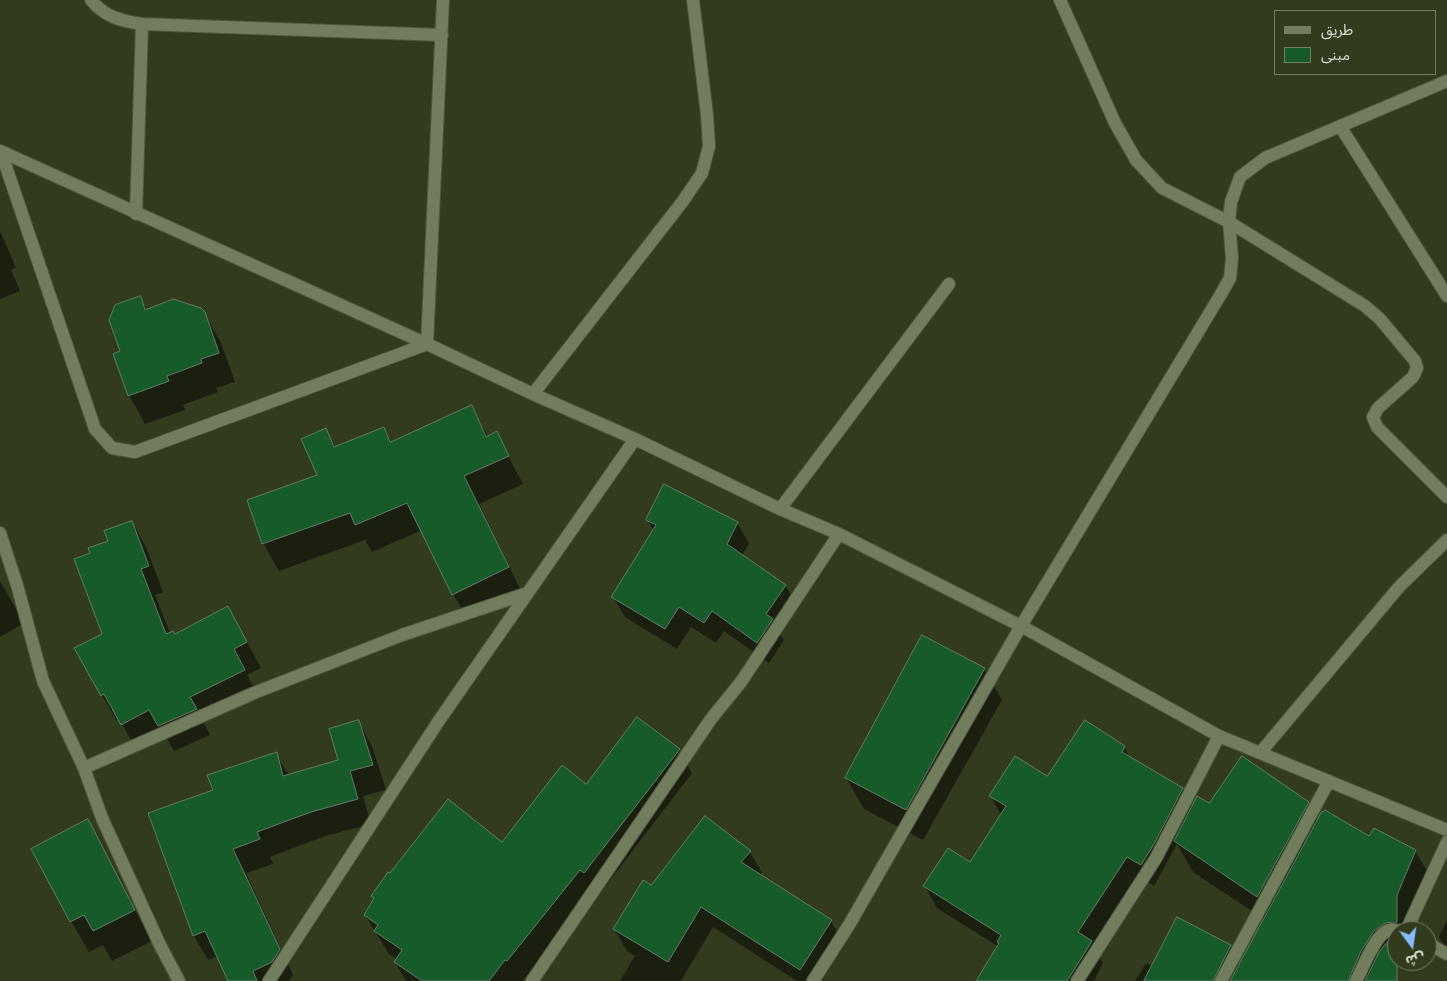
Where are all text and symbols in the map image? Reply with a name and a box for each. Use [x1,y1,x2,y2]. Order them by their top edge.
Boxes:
legend [1274,10,1437,75]
text: طريق [1321,20,1353,39]
text: مبنى [1321,45,1350,64]
north arrow [1387,921,1437,971]
text: ش [1404,949,1427,971]

